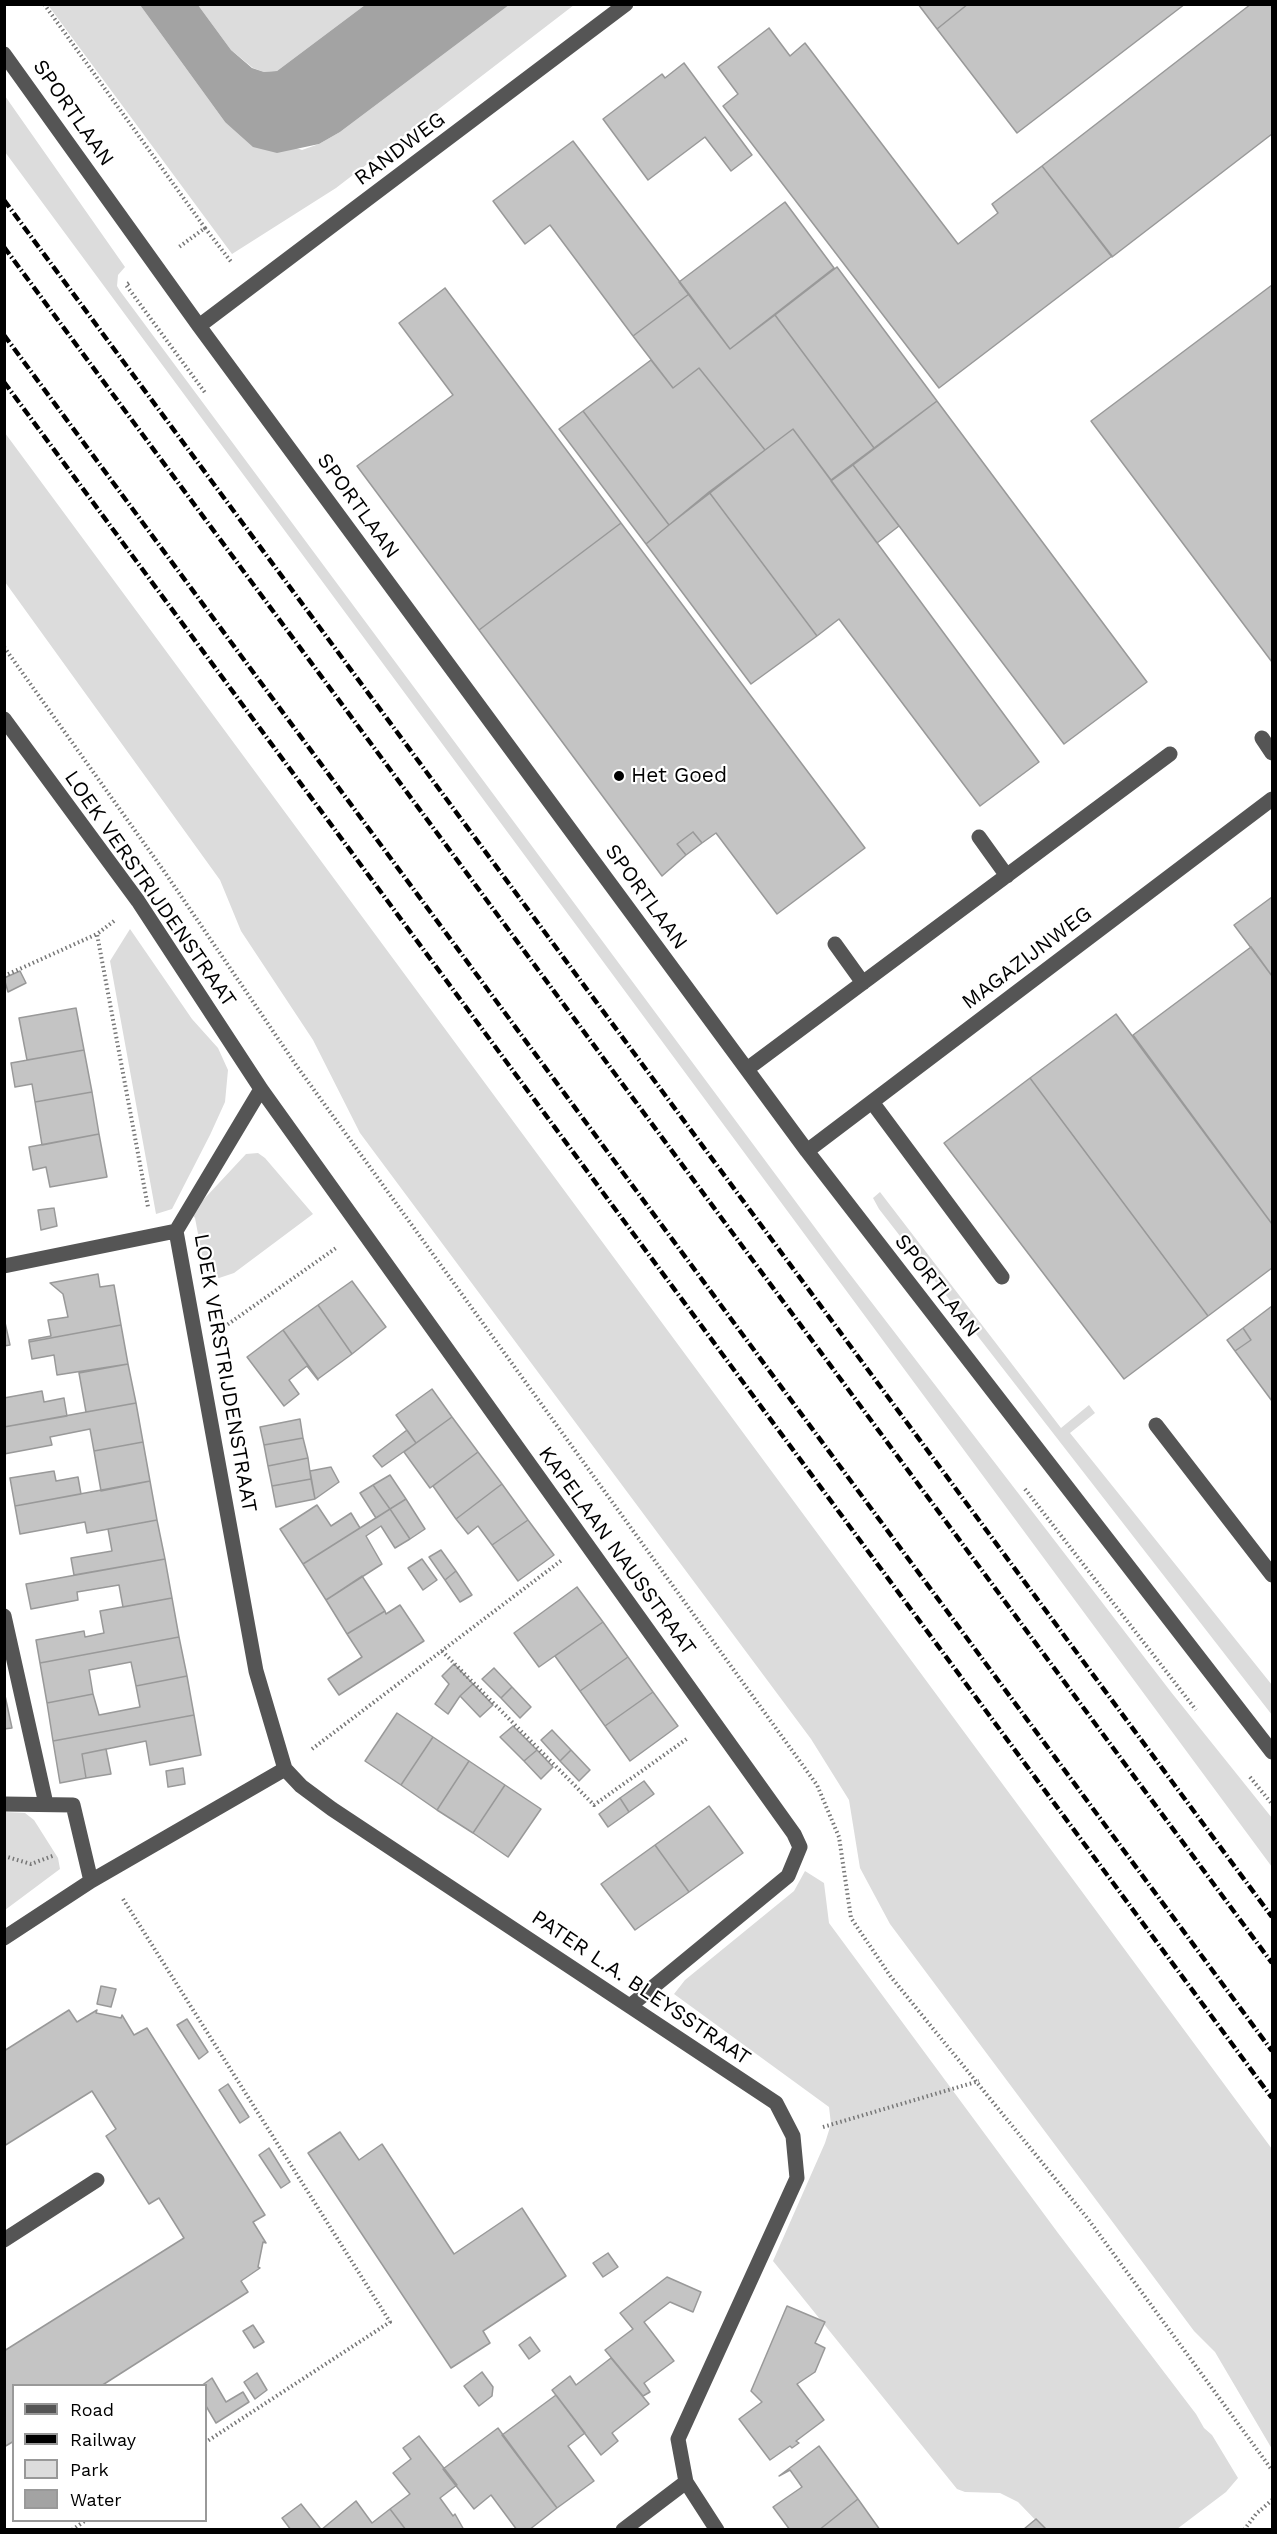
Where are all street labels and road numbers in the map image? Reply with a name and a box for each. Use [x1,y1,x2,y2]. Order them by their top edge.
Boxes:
street label: SPORTLAAN [27,55,119,171]
street label: RANDWEG [350,107,450,191]
street label: SPORTLAAN [311,448,405,564]
street label: LOEK VERSTRIJDENSTRAAT [59,766,241,1012]
street label: SPORTLAAN [599,839,693,955]
street label: MAGAZIJNWEG [957,901,1097,1015]
street label: SPORTLAAN [889,1229,985,1343]
street label: LOEK VERSTRIJDENSTRAAT [188,1232,262,1514]
street label: KAPELAAN NAUSSTRAAT [533,1442,701,1660]
street label: PATER L.A. BLEYSSTRAAT [527,1905,755,2071]

